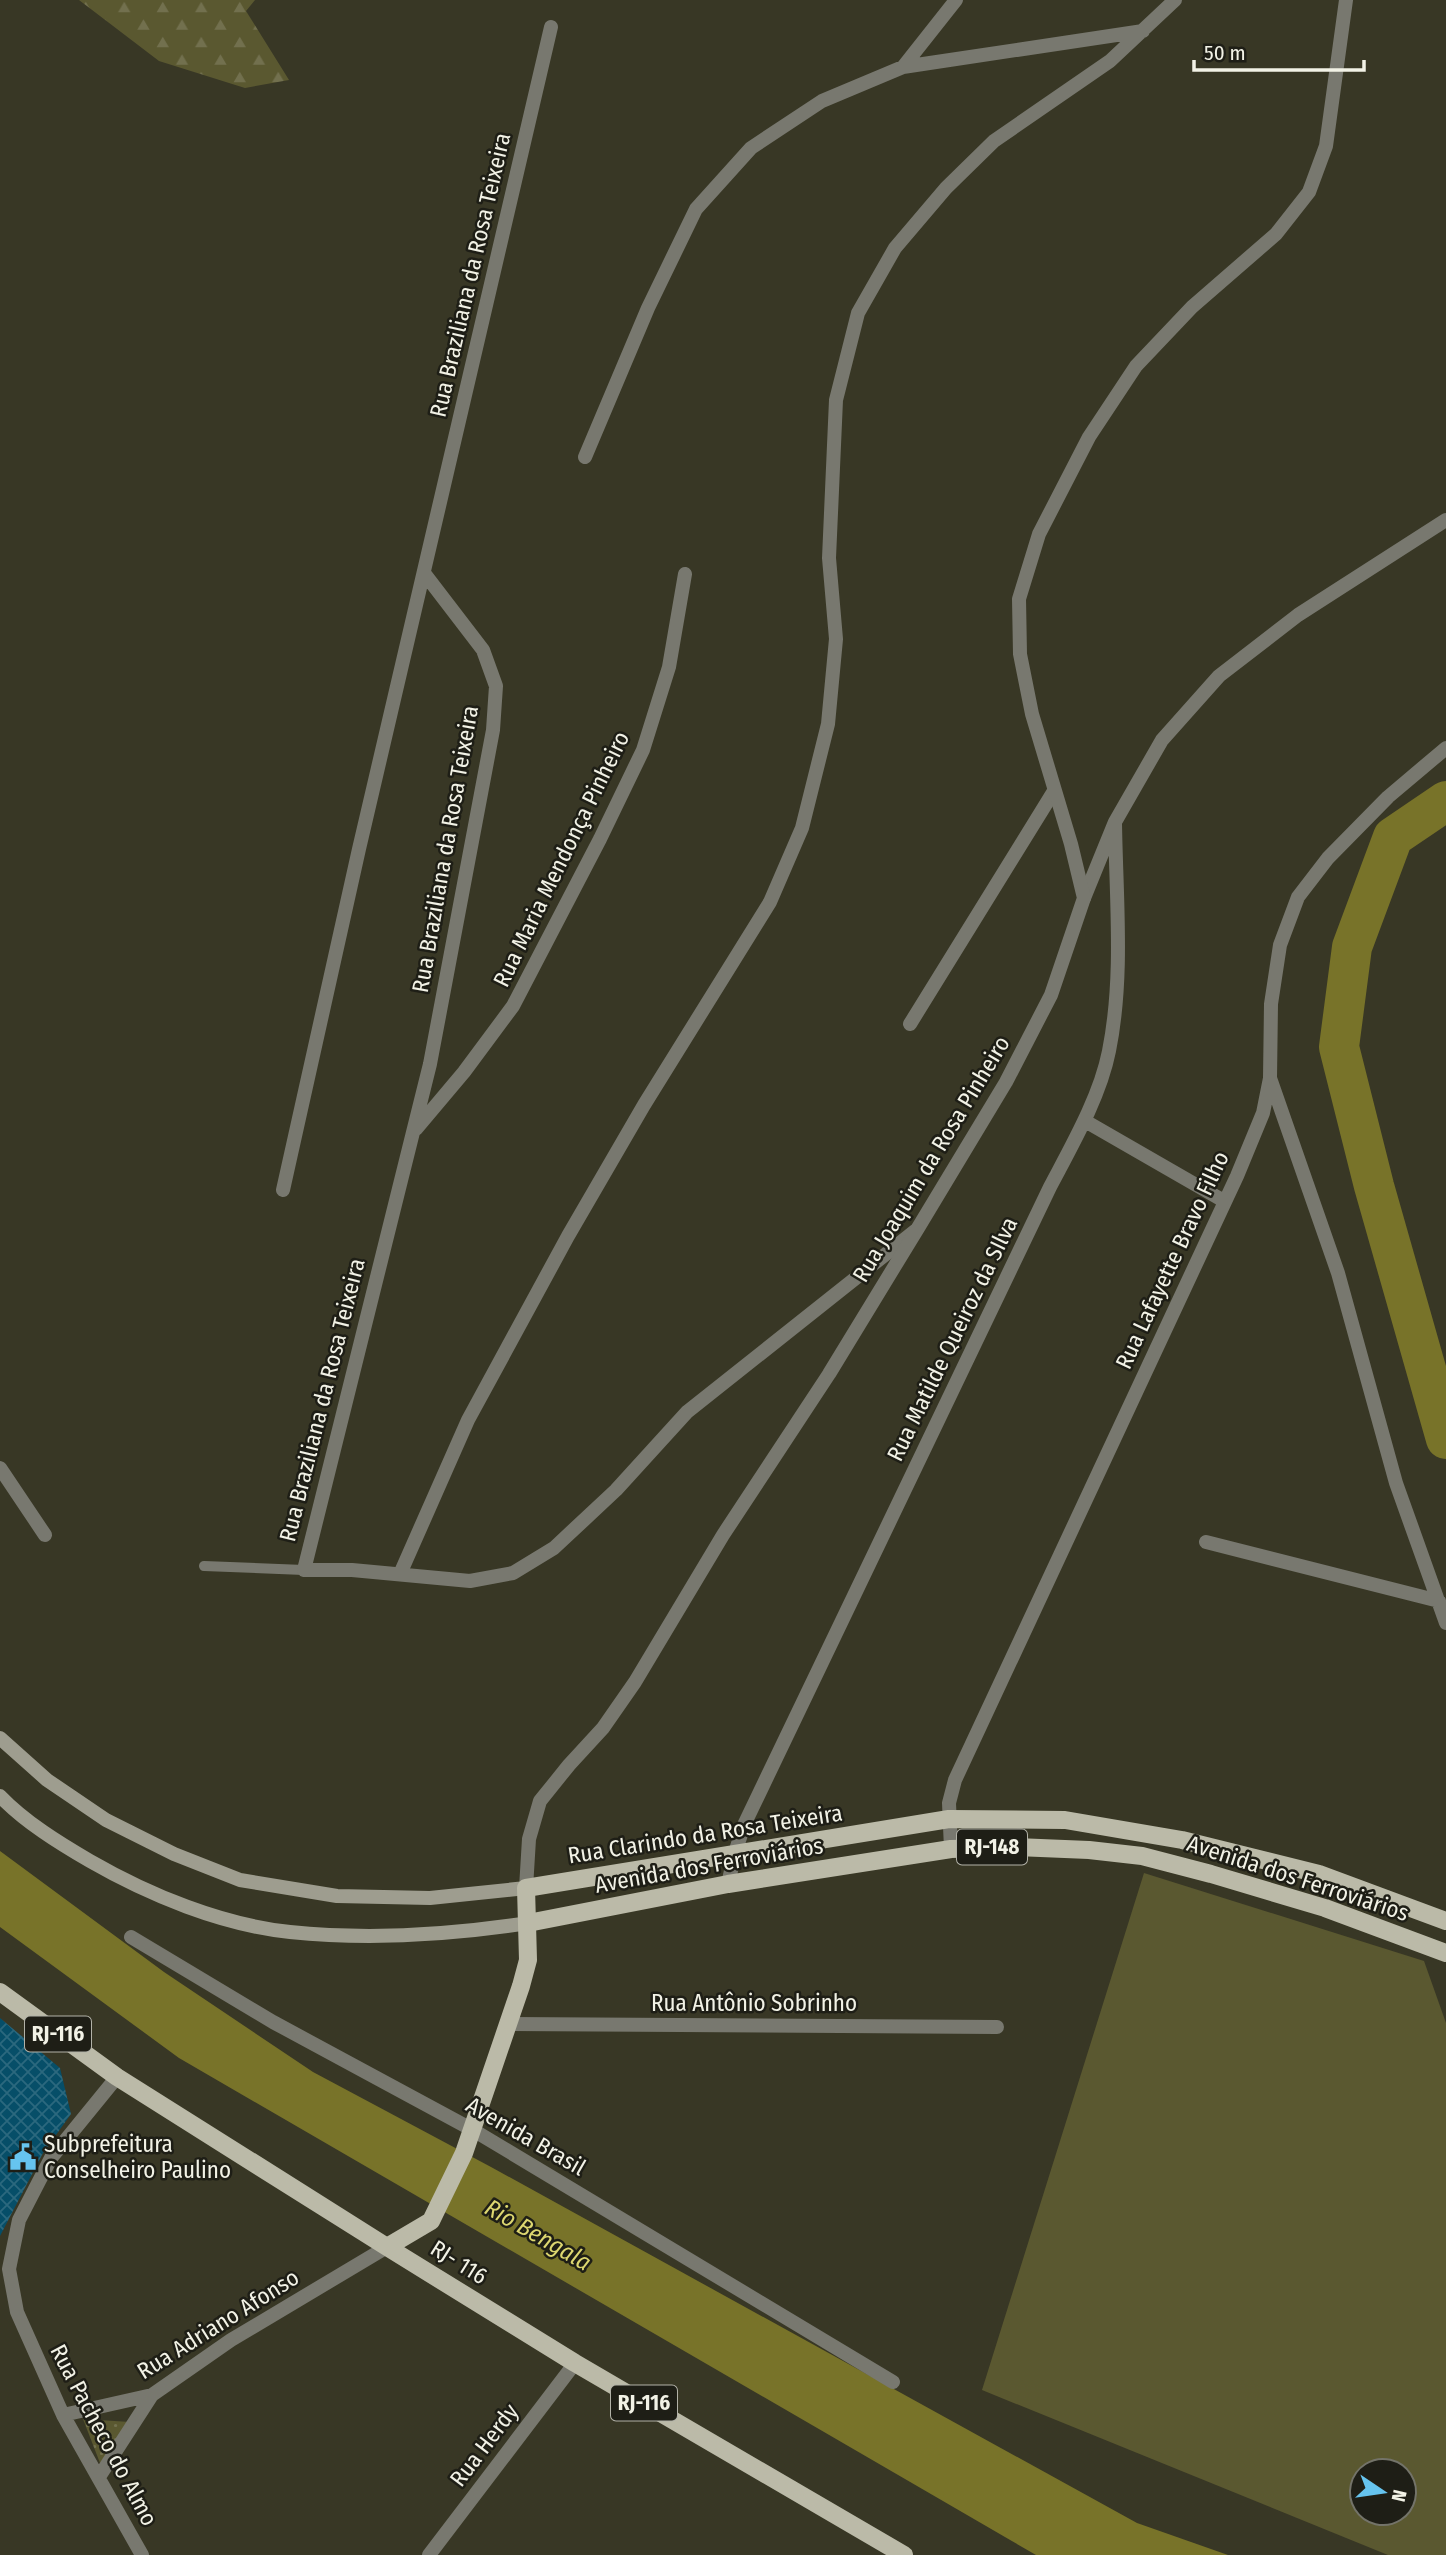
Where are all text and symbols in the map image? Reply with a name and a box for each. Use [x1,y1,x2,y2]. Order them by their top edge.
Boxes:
scale bar [1194,28,1364,72]
text: 50 m [1204,40,1246,66]
street label: Rua Braziliana da Rosa Teixeira [424,130,516,420]
street label: Rua Braziliana da Rosa Teixeira [406,703,484,995]
street label: Rua Maria Mendonça Pinheiro [487,727,635,991]
street label: Rua Joaquim da Rosa Pinheiro [846,1031,1016,1287]
street label: Rua Lafayette Bravo Filho [1109,1147,1235,1373]
street label: Rua Matilde Queiroz da SIlva [881,1212,1023,1466]
street label: Rua Braziliana da Rosa Teixeira [273,1255,371,1545]
street label: Rua Clarindo da Rosa Teixeira [566,1798,844,1870]
road number: RJ-148 [957,1829,1027,1864]
street label: Avenida dos Ferroviários [1184,1829,1412,1927]
street label: Avenida dos Ferroviários [593,1831,825,1899]
street label: Rua Antônio Sobrinho [651,1989,857,2017]
road number: RJ-116 [25,2016,91,2052]
street label: Avenida Brasil [461,2091,591,2181]
place label: Subprefeitura Conselheiro Paulino [44,2130,231,2184]
public building icon: Subprefeitura Conselheiro Paulino [8,2142,38,2172]
water label: Rio Bengala [480,2193,596,2277]
street label: RJ- 116 [425,2234,493,2290]
street label: Rua Adriano Afonso [132,2263,304,2385]
street label: Rua Pacheco do Almo [44,2340,164,2530]
road number: RJ-116 [611,2386,677,2420]
street label: Rua Herdy [444,2397,525,2492]
north arrow [1348,2457,1418,2527]
text: N [1387,2488,1412,2504]

